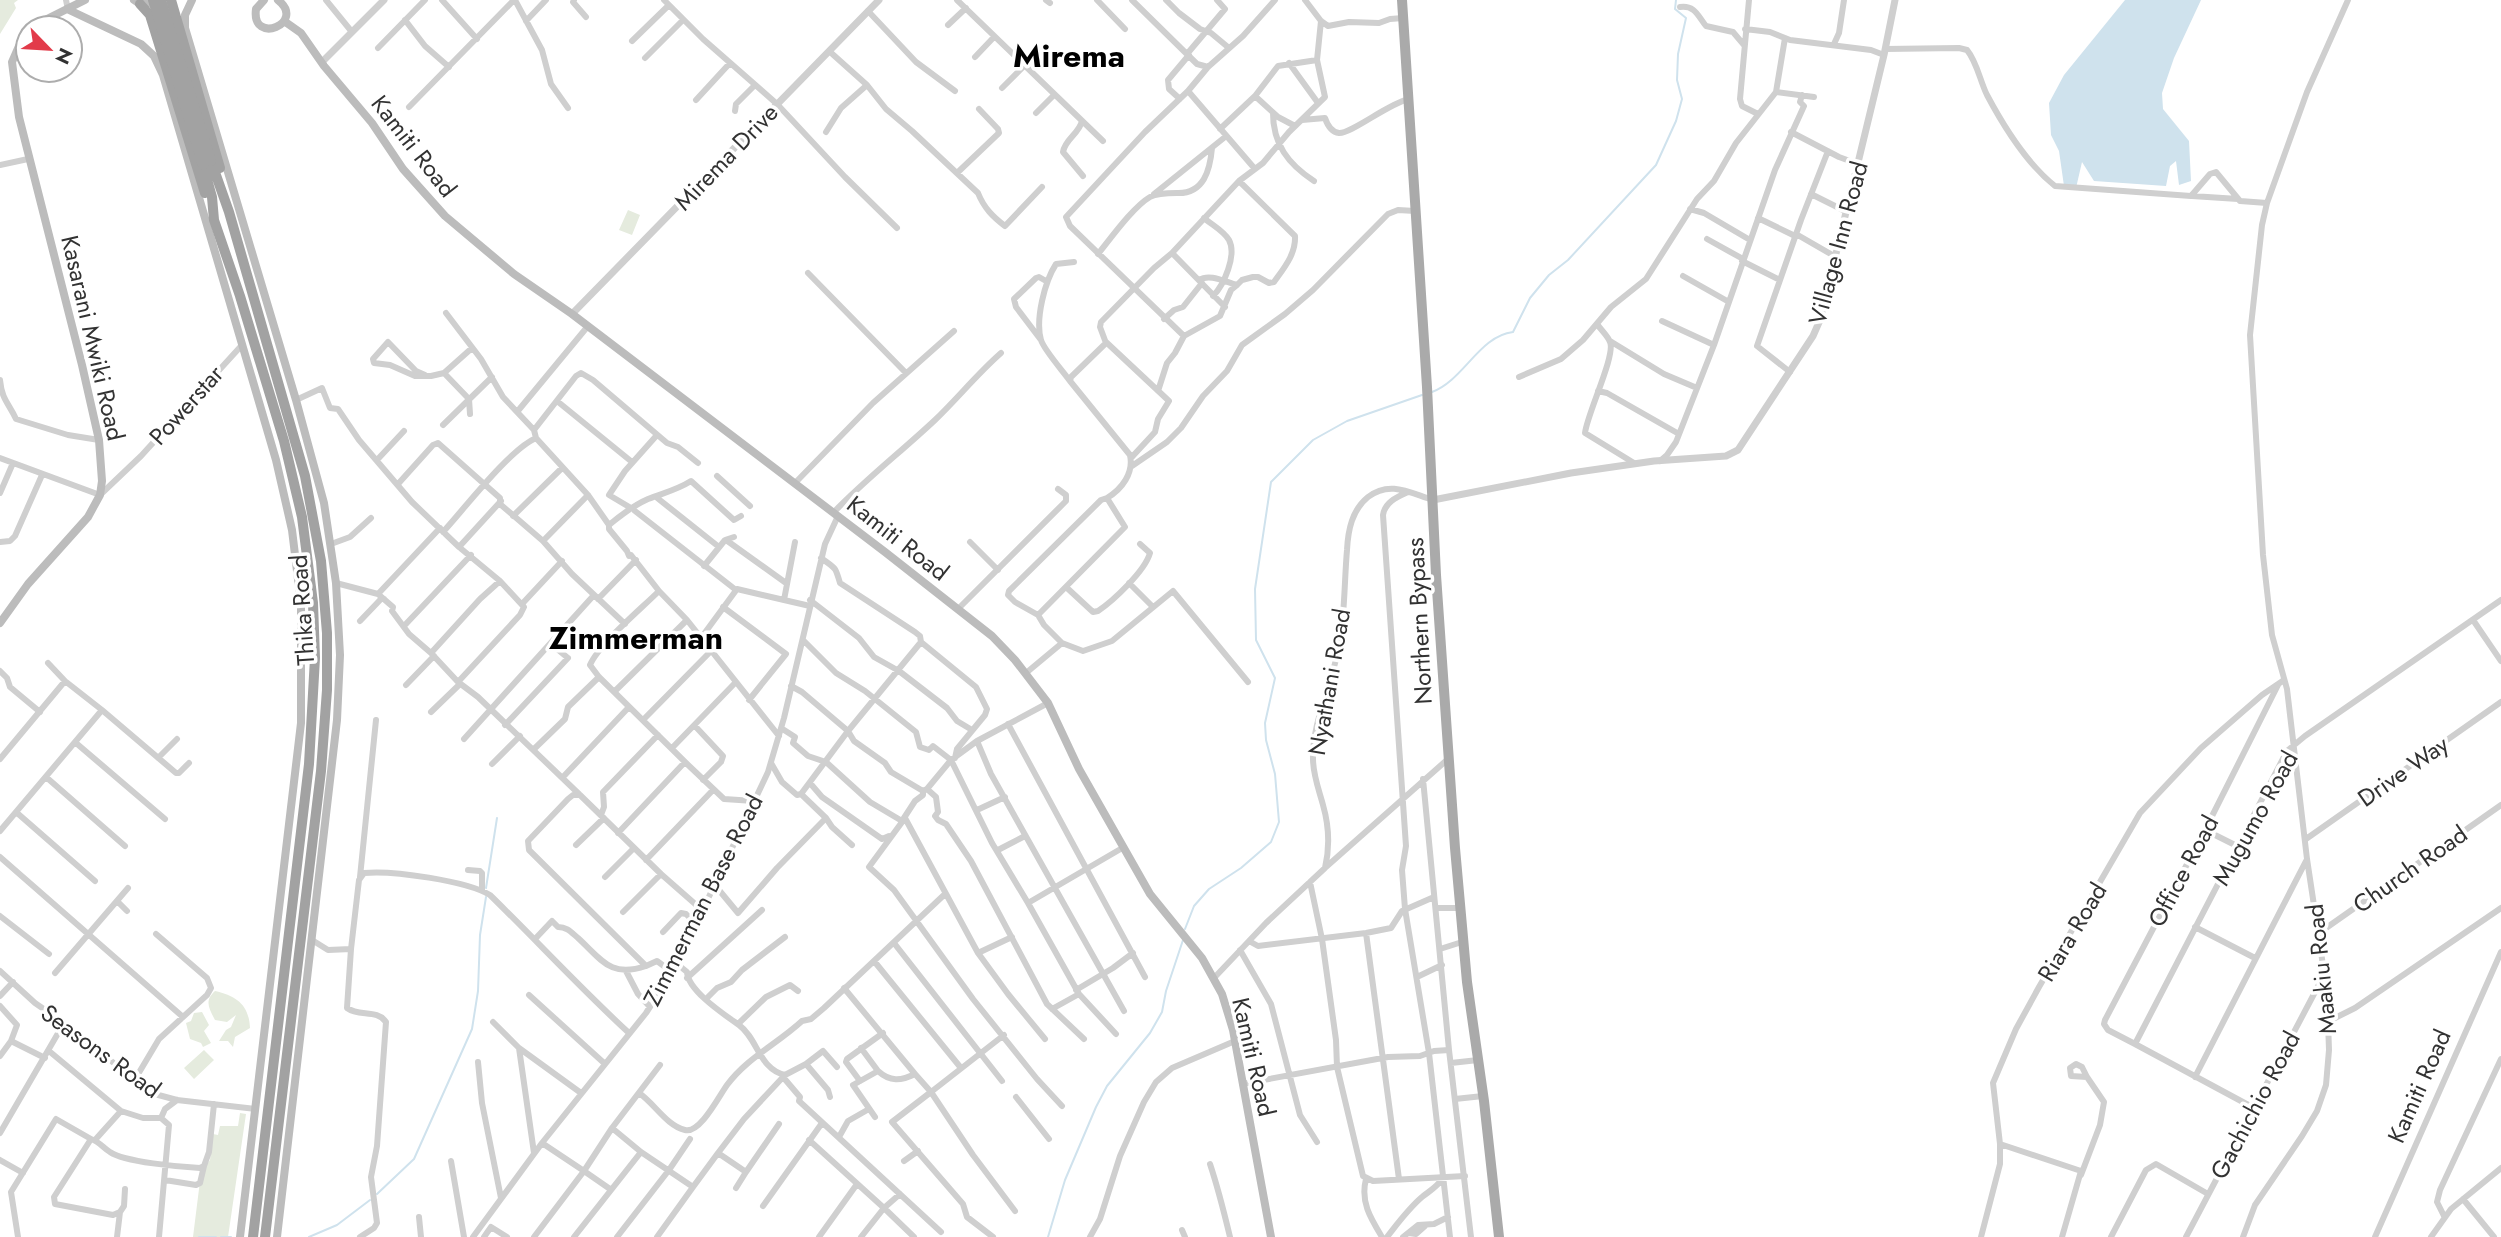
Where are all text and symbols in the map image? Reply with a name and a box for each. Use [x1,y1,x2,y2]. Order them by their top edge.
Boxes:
north arrow [14,14,84,84]
district label: Mirema [1013,33,1125,79]
text: N [49,43,79,69]
street label: Kamiti Road [363,88,465,204]
street label: Mirema Drive [666,96,786,218]
street label: Village Inn Road [1799,157,1877,329]
street label: Kasarani Mwiki Road [52,232,134,444]
street label: Powerstar [141,357,232,453]
street label: Kamiti Road [840,487,956,589]
street label: Northern Bypass [1397,537,1441,705]
street label: Thika Road [281,553,323,667]
street label: Nyathani Road [1299,606,1359,758]
district label: Zimmerman [549,615,723,661]
street label: Drive Way [2350,727,2456,815]
street label: Mugumo Road [2204,744,2306,892]
street label: Zimmerman Base Road [634,788,772,1012]
street label: Office Road [2139,809,2227,933]
street label: Church Road [2346,817,2474,921]
street label: Riara Road [2029,876,2115,988]
street label: Maakiu Road [2297,902,2345,1036]
street label: Kamiti Road [1223,994,1285,1120]
street label: Seasons Road [34,995,168,1107]
street label: Kamiti Road [2378,1024,2460,1148]
street label: Gachichio Road [2201,1025,2309,1185]

